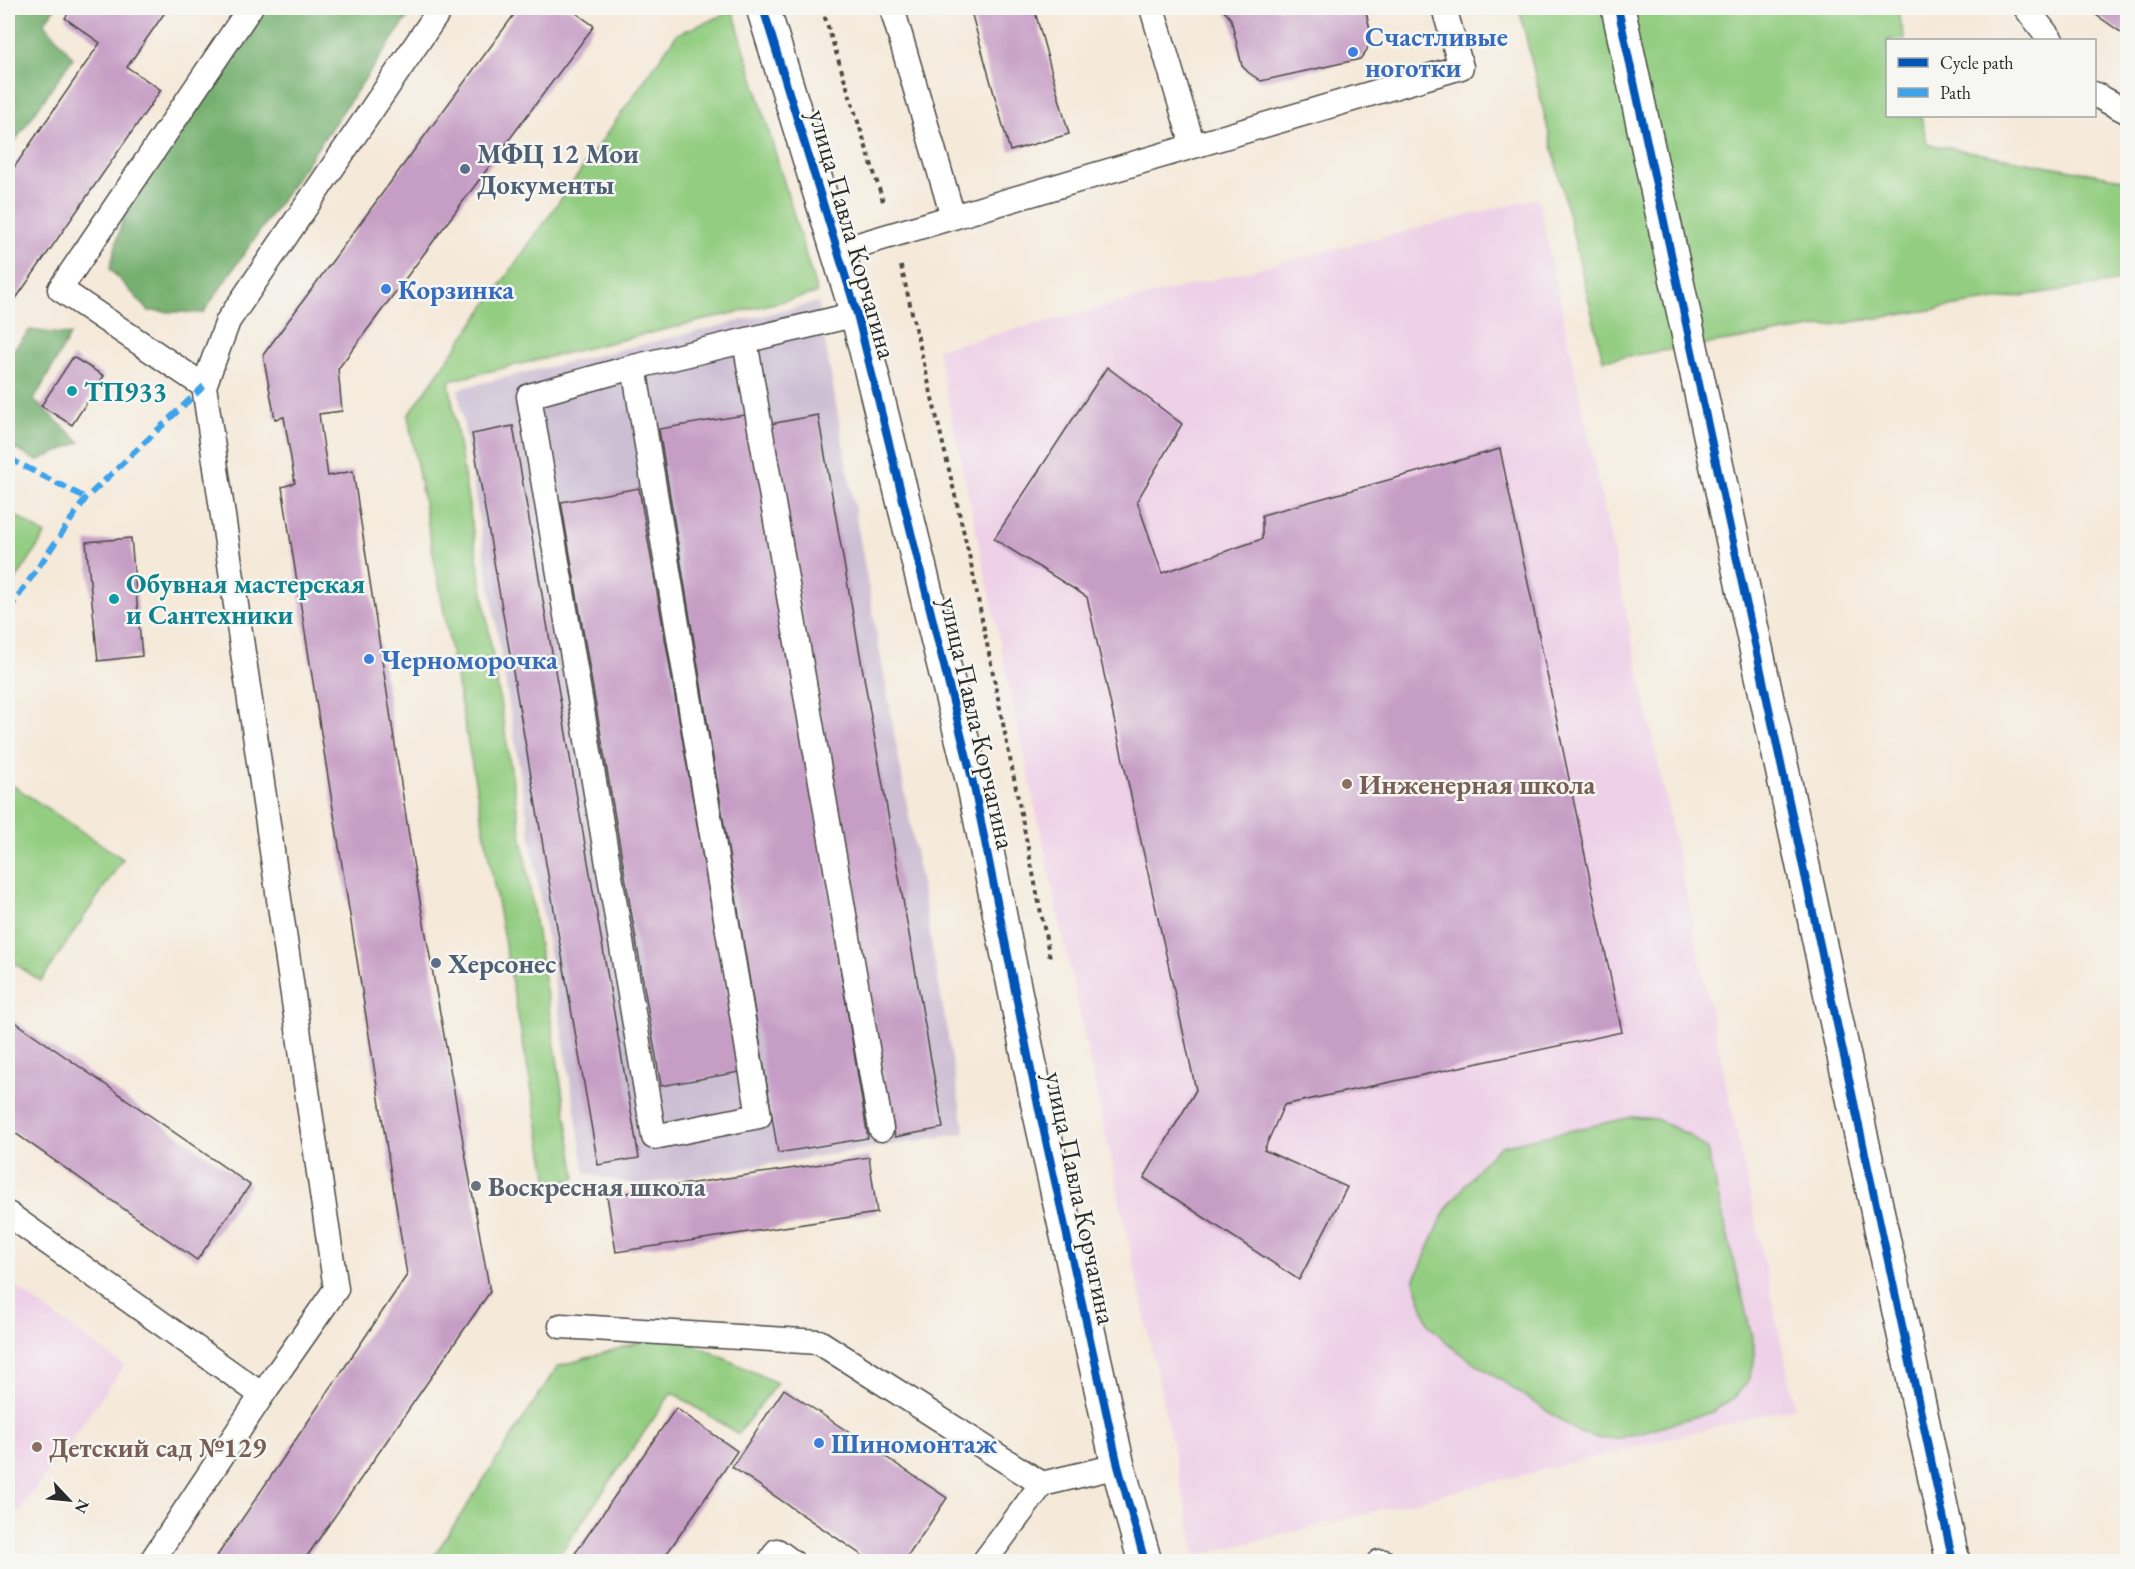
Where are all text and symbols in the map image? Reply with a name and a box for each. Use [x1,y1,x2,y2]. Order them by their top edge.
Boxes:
place label: Счастливые ноготки [1365,19,1508,85]
legend [1886,39,2096,117]
marker: Счастливые ноготки [1346,45,1360,59]
text: Cycle path [1940,51,2014,74]
text: Path [1940,81,1971,104]
street label: улица Павла Корчагина [801,105,905,363]
place label: МФЦ 12 Мои Документы [477,136,639,202]
marker: МФЦ 12 Мои Документы [458,162,472,176]
place label: Корзинка [398,272,514,307]
marker: Корзинка [379,282,393,296]
place label: ТП933 [84,374,167,409]
marker: ТП933 [65,384,79,398]
place label: Обувная мастерская и Сантехники [126,566,365,632]
marker: Обувная мастерская и Сантехники [107,592,121,606]
street label: улица Павла Корчагина [932,593,1024,853]
place label: Черноморочка [381,642,558,677]
marker: Черноморочка [362,652,376,666]
place label: Инженерная школа [1359,767,1596,802]
marker: Инженерная школа [1340,777,1354,791]
place label: Херсонес [447,946,556,981]
marker: Херсонес [429,956,443,970]
street label: улица Павла Корчагина [1037,1068,1125,1328]
place label: Воскресная школа [488,1169,706,1204]
marker: Воскресная школа [469,1179,483,1193]
place label: Шиномонтаж [831,1426,998,1461]
place label: Детский сад №129 [49,1430,266,1465]
marker: Шиномонтаж [812,1436,826,1450]
marker: Детский сад №129 [30,1440,44,1454]
north arrow [39,1470,99,1530]
text: N [70,1496,94,1517]

